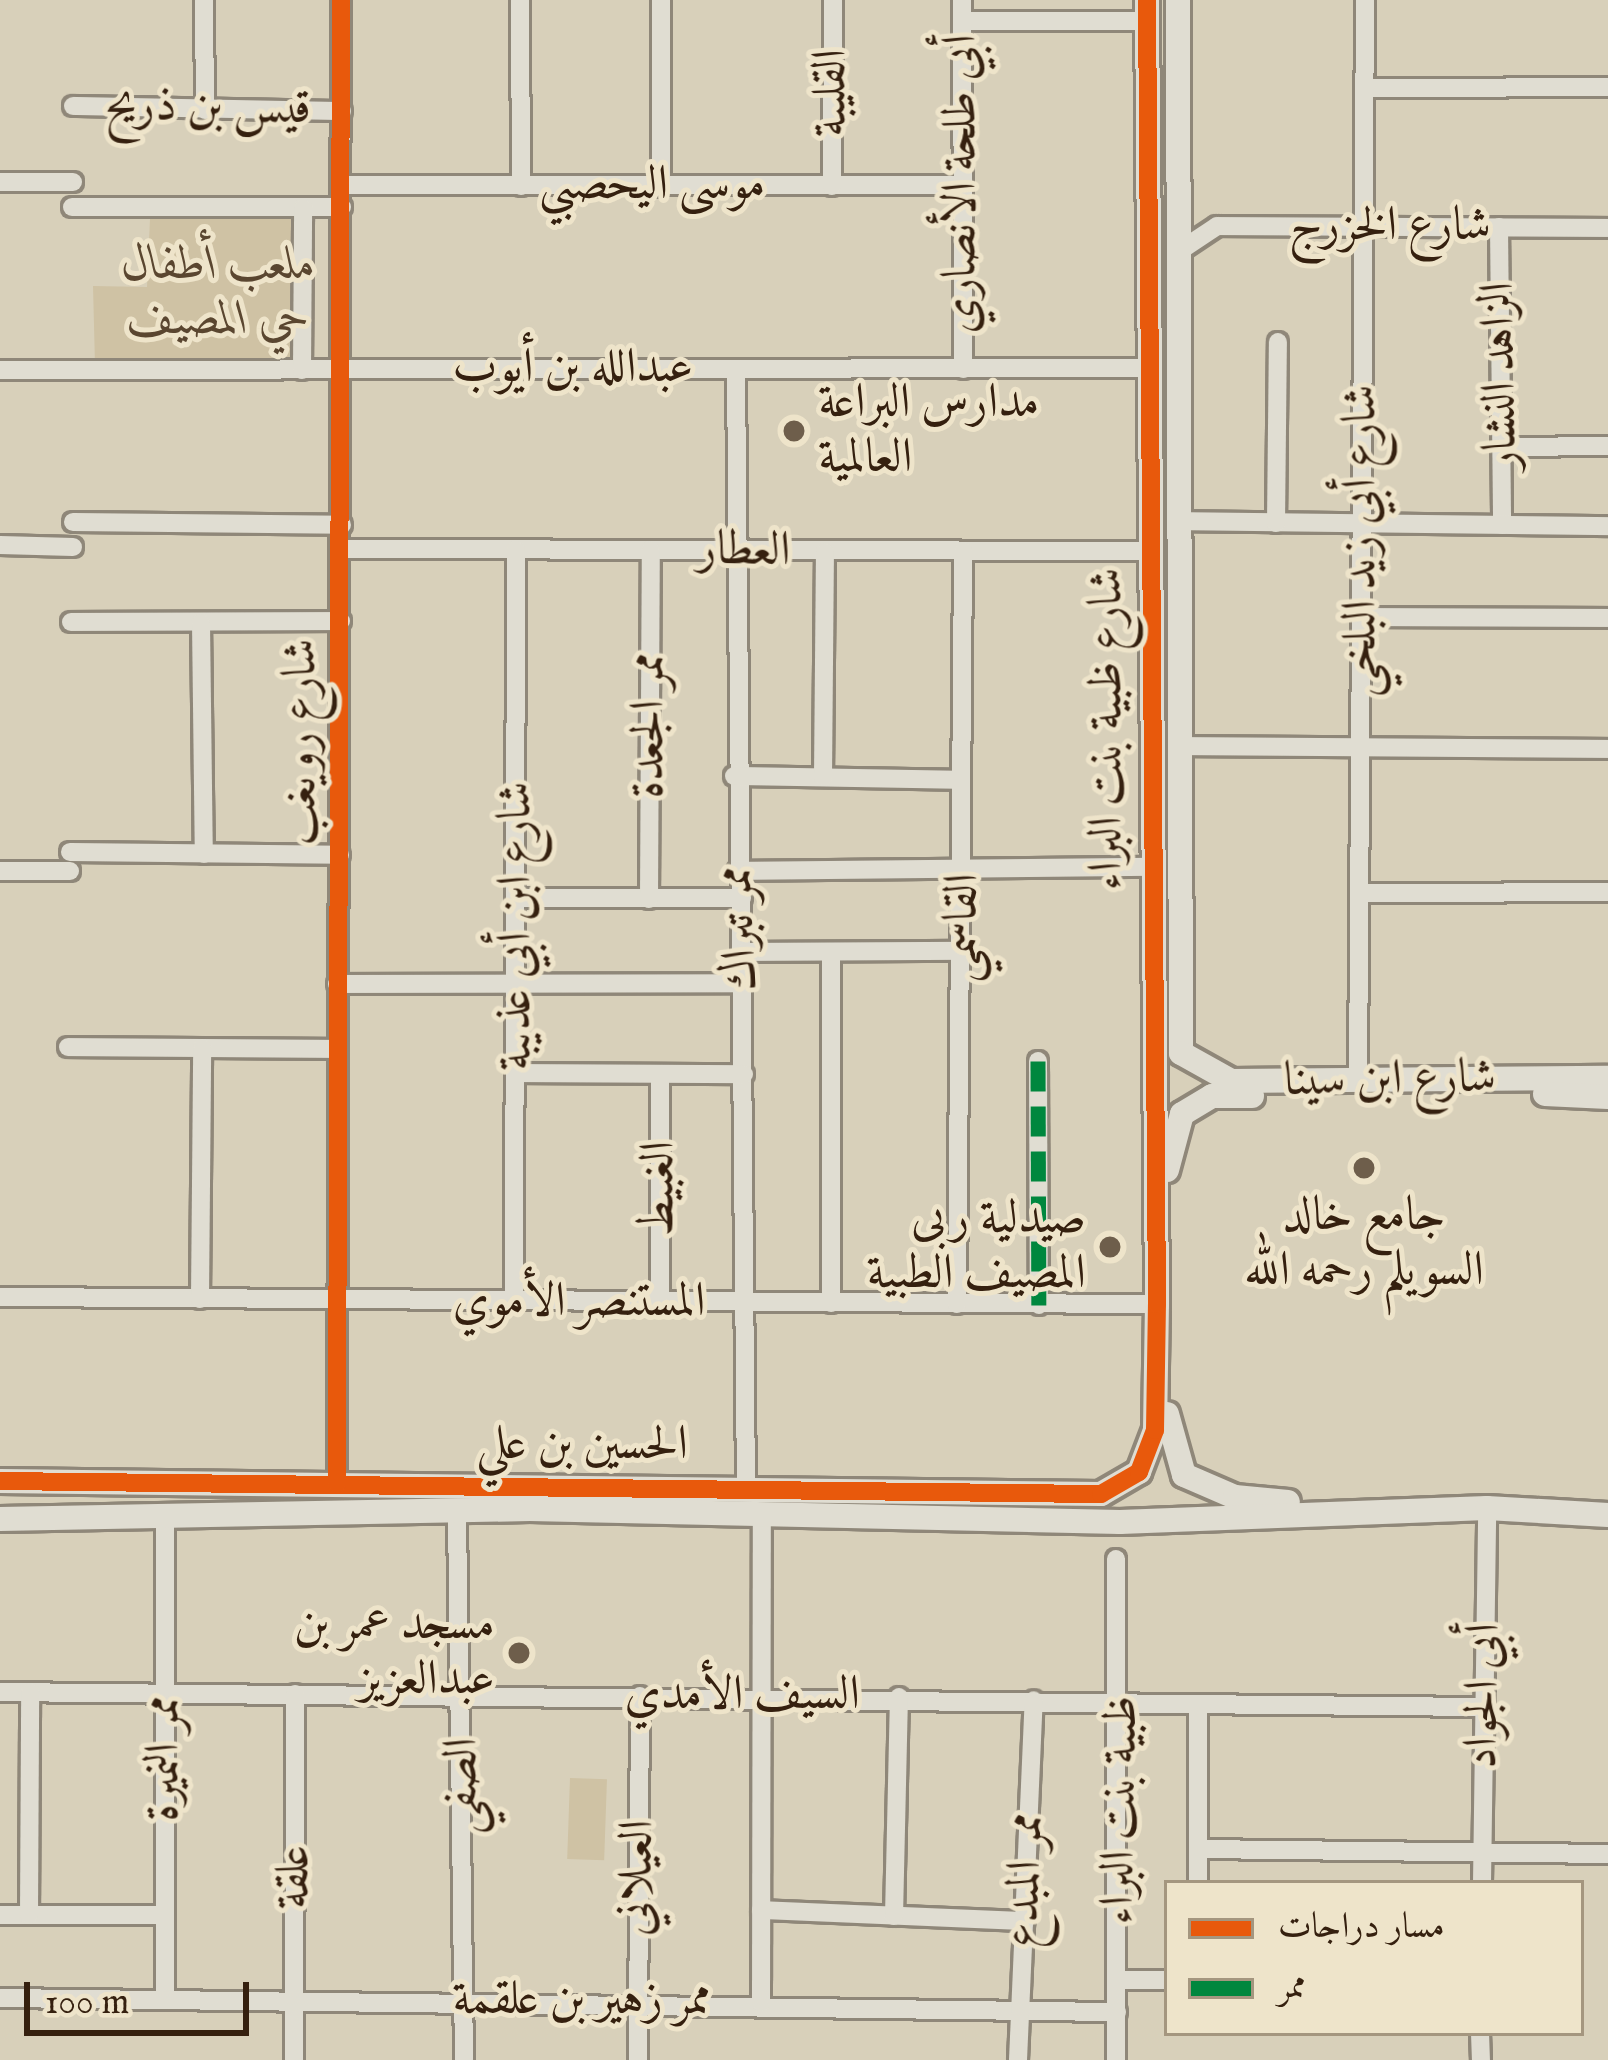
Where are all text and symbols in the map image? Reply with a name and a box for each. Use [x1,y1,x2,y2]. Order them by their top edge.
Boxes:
street label: أبي طلحة الأنصاري [933,34,991,334]
street label: القليبة [803,49,861,137]
street label: قيس بن ذريح [104,77,312,139]
street label: موسى اليحصبي [539,157,765,215]
street label: شارع الخزرج [1289,198,1491,256]
park label: ملعب أطفال حي المصيف [122,236,316,349]
street label: الزاهد النشار [1471,282,1531,470]
street label: عبدالله بن أيوب [452,340,694,398]
place label: مدارس البراعة العالمية [818,374,1039,487]
street label: شارع أبي زيد البلخي [1333,385,1391,697]
marker: مدارس البراعة العالمية [781,418,807,444]
street label: العطار [697,521,791,581]
street label: شارع ظبية بنت البراء [1079,568,1137,890]
street label: شارع رويغب [273,638,331,846]
street label: ممر الجعدة [621,651,679,799]
street label: شارع ابن أبي عذيبة [488,781,546,1071]
street label: ممر تبراك [708,864,772,992]
street label: القاسمي [933,873,993,983]
street label: شارع ابن سينا [1283,1049,1497,1111]
street label: الغبيط [631,1141,689,1237]
marker: جامع خالد السويلم رحمه الله [1351,1155,1377,1181]
place label: جامع خالد السويلم رحمه الله [1244,1187,1484,1300]
place label: صيدلية ربى المصيف الطبية [867,1190,1086,1303]
marker: صيدلية ربى المصيف الطبية [1097,1234,1123,1260]
street label: المستنصر الأموي [453,1274,705,1332]
street label: الحسين بن علي [476,1417,688,1475]
place label: مسجد عمر بن عبدالعزيز [294,1596,495,1709]
street label: أبي الجواد [1454,1622,1514,1770]
marker: مسجد عمر بن عبدالعزيز [506,1640,532,1666]
street label: السيف الأمدي [624,1667,860,1725]
street label: ممر النميرة [136,1694,194,1822]
street label: ظبية بنت البراء [1090,1695,1152,1925]
street label: الصفي [434,1738,492,1834]
street label: ممر المبدع [995,1811,1057,1949]
street label: العيلاني [608,1819,668,1937]
street label: علقة [266,1845,324,1909]
legend [1164,1880,1584,2036]
text: مسار دراجات [1278,1904,1445,1950]
scale bar [30,1958,255,2032]
text: ممر [1278,1964,1307,2010]
street label: ممر زهير بن علقمة [452,1972,712,2030]
text: 100 m [45,1980,129,2026]

